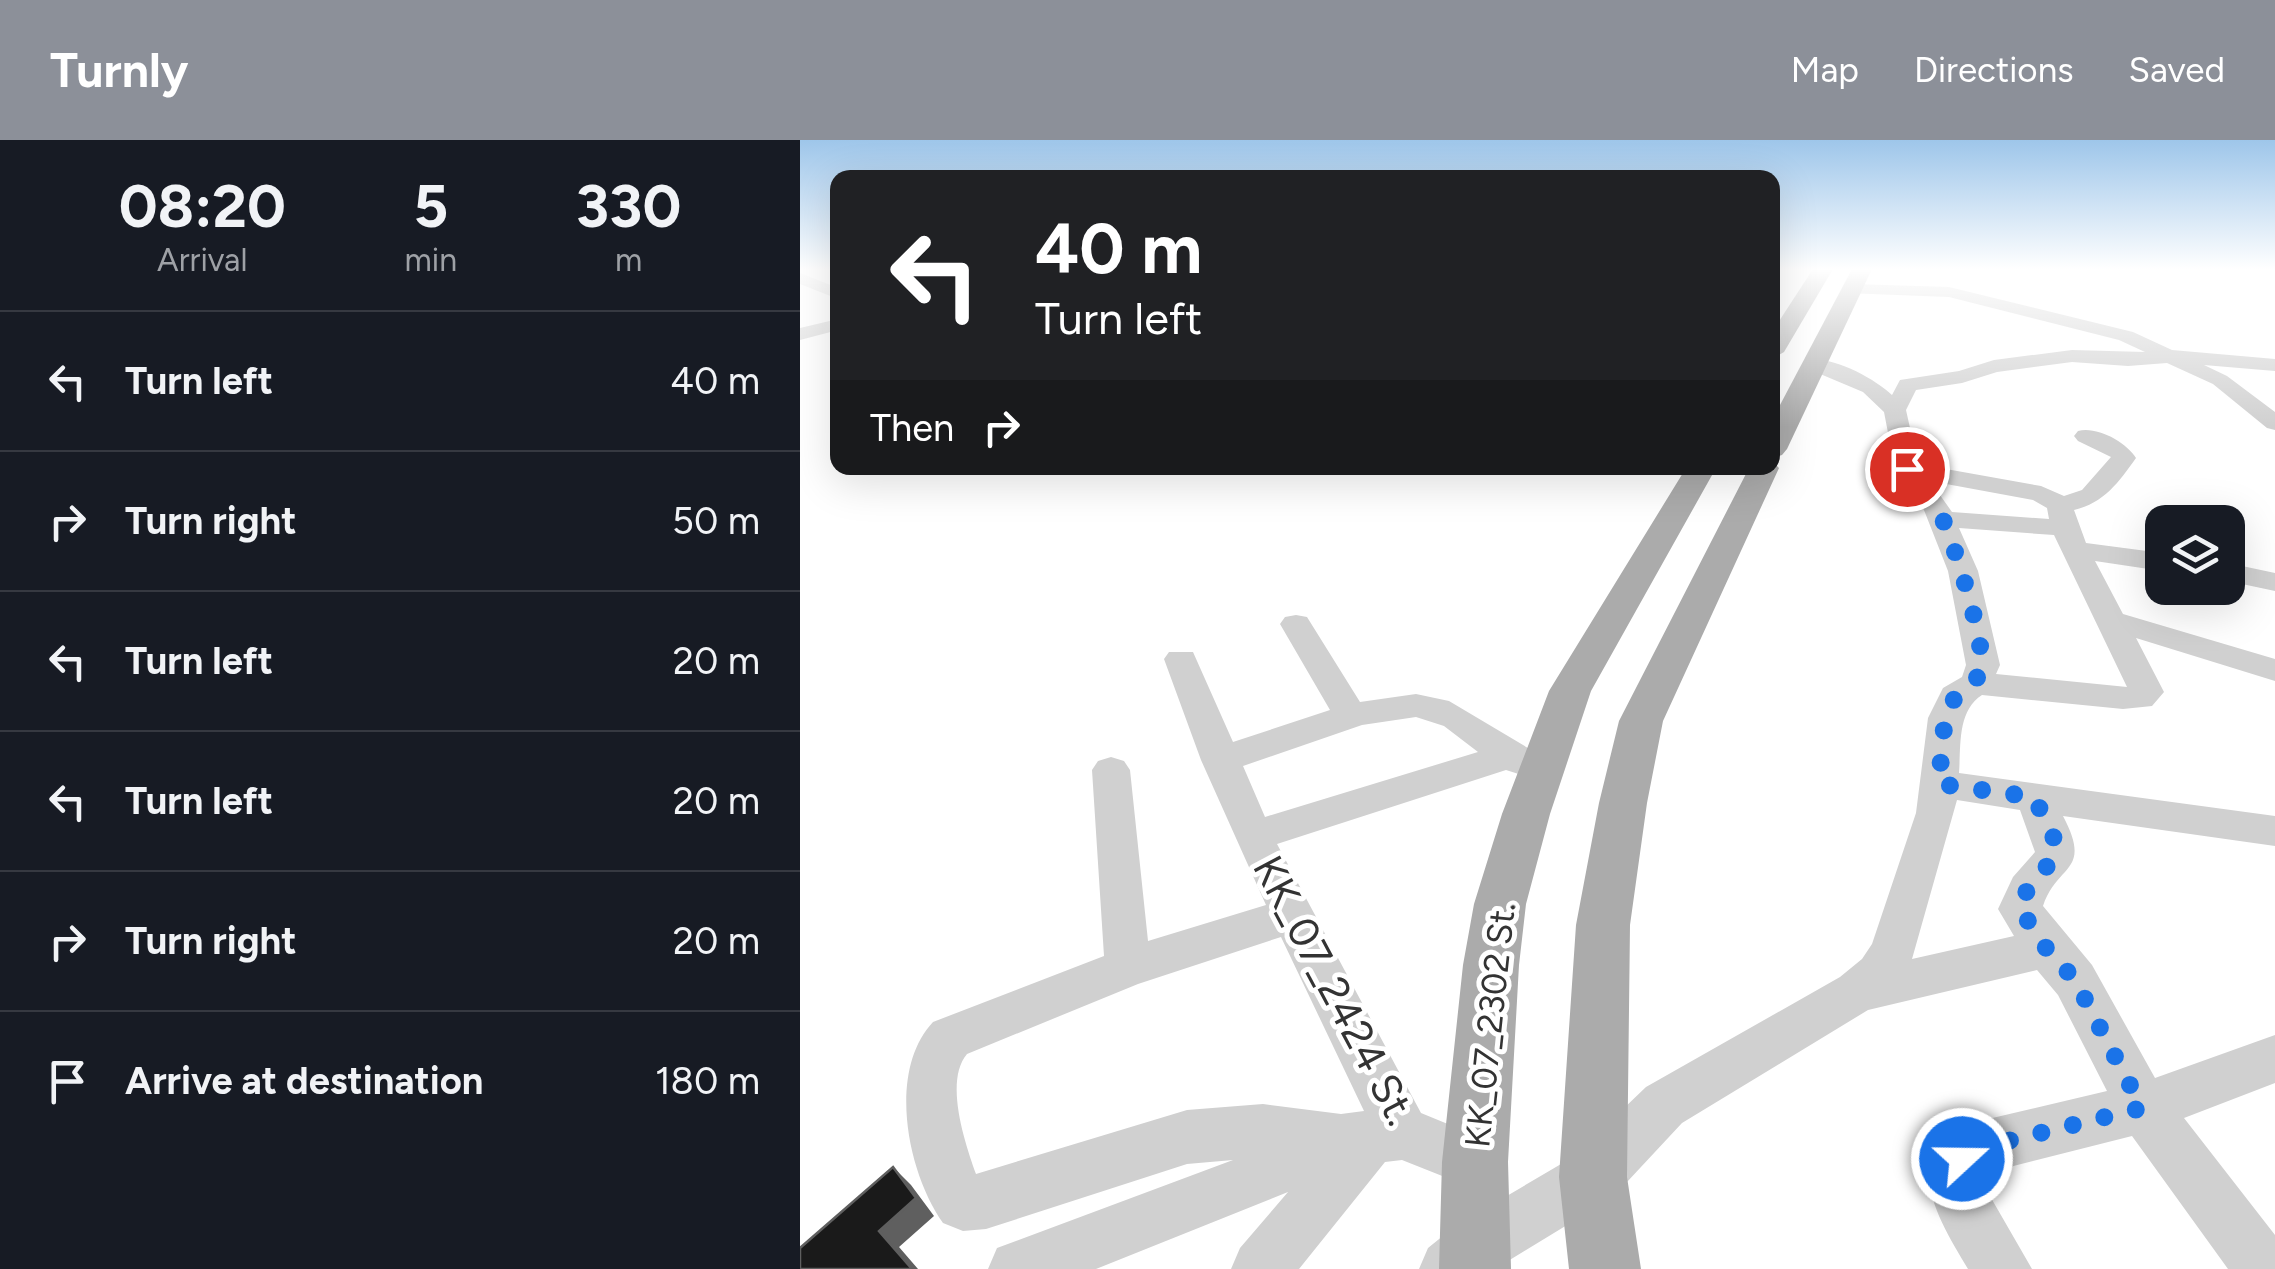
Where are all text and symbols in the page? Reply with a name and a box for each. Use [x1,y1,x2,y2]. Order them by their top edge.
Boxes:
text: Turnly [50,41,188,99]
text: Map [1791,49,1859,91]
text: Directions [1914,49,2074,91]
text: Saved [2129,49,2225,91]
text: 08:20 [119,170,286,242]
text: 5 [413,170,448,242]
text: 330 [576,170,681,242]
text: 40 m [1035,206,1202,291]
icon: left [870,210,1000,340]
text: Arrival [157,241,247,279]
text: min [405,241,457,279]
text: m [615,241,642,279]
text: Turn left [1035,291,1202,345]
icon: left [40,354,95,409]
text: Turn left [125,358,273,404]
text: 40 m [670,358,760,404]
icon: right [974,400,1029,455]
text: Then [870,405,954,451]
pin [1865,427,1950,512]
icon: arrive [1880,442,1935,497]
icon: right [40,494,95,549]
text: Turn right [125,498,297,544]
text: 50 m [672,498,760,544]
map controls [2145,505,2245,605]
button: layers [2145,505,2245,605]
icon: left [40,634,95,689]
text: Turn left [125,638,273,684]
text: 20 m [673,638,760,684]
icon: left [40,774,95,829]
text: Turn left [125,778,273,824]
text: 20 m [673,778,760,824]
street label: KK_07_2424 St. [1242,847,1427,1134]
street label: KK_07_2302 St. [1456,901,1524,1149]
icon: right [40,914,95,969]
text: Turn right [125,918,297,964]
text: 20 m [673,918,760,964]
icon: arrive [40,1054,95,1109]
text: Arrive at destination [125,1058,483,1104]
text: 180 m [655,1058,760,1104]
position arrow [1910,1107,2014,1211]

